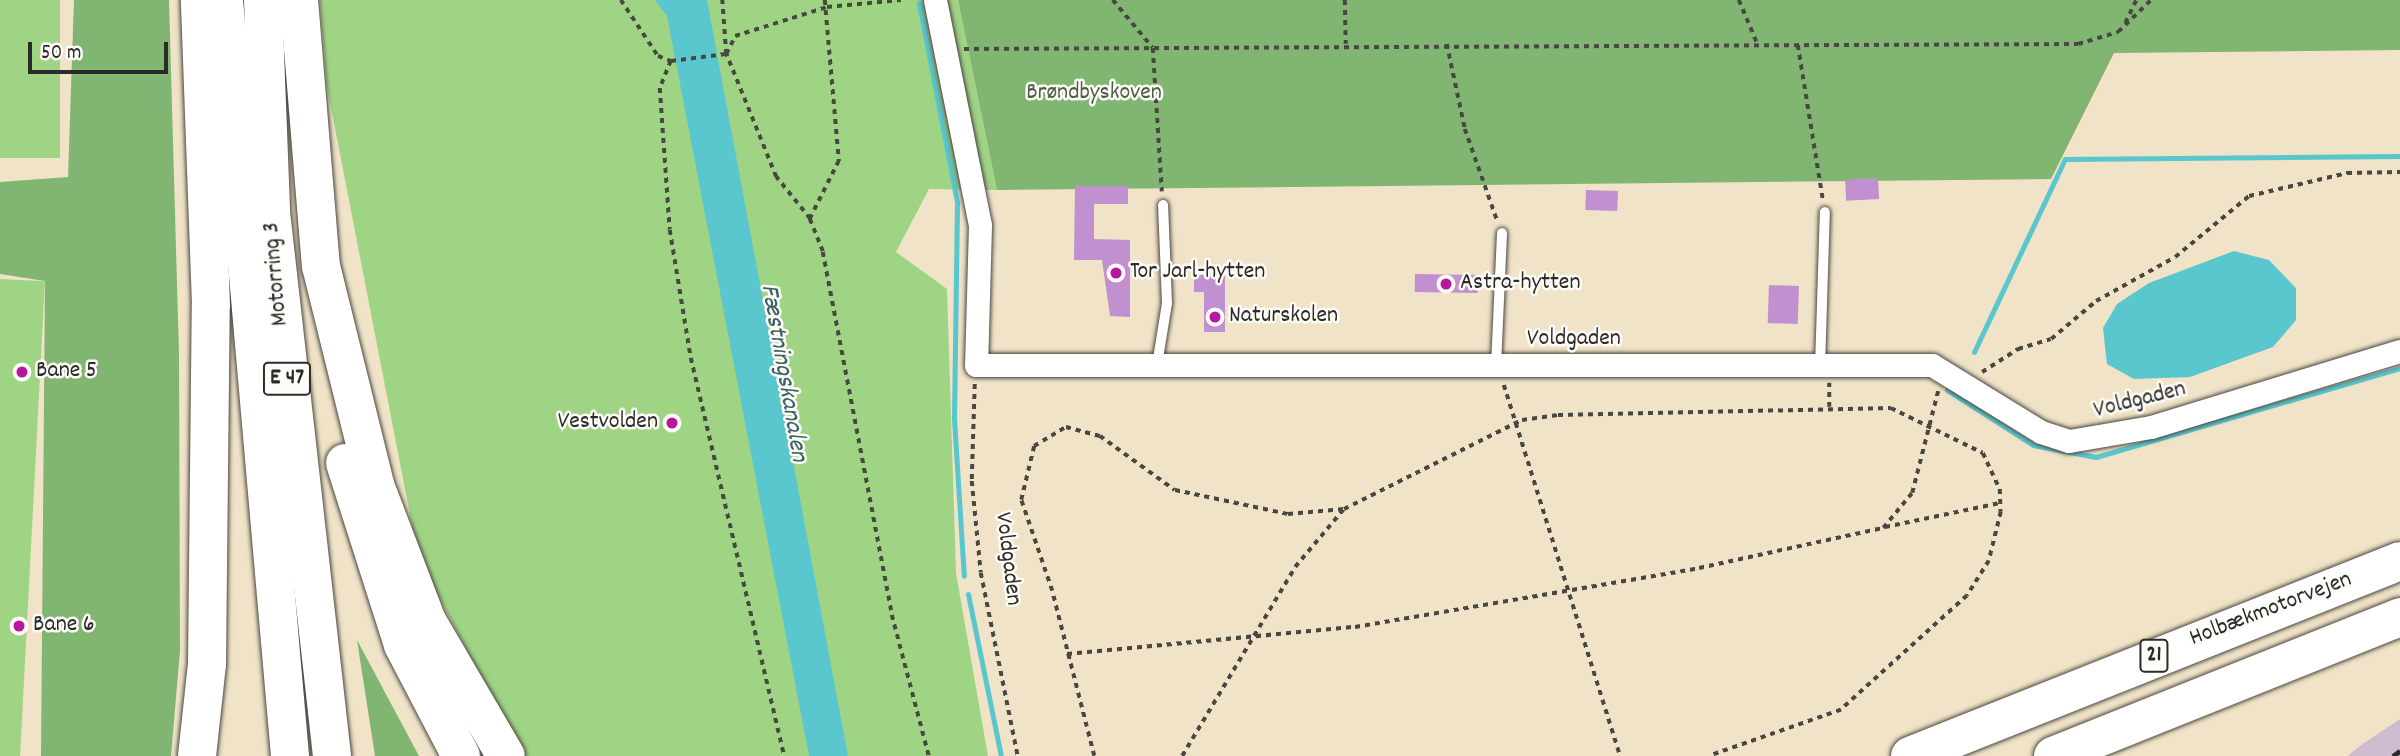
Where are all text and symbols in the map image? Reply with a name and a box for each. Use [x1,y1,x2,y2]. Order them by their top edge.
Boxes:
scale bar [32,28,172,72]
text: 50 m [41,39,81,69]
park label: Brøndbyskoven [1026,80,1162,108]
street label: Motorring 3 [258,221,296,327]
place label: Tor Jarl-hytten [1130,259,1265,287]
marker: Tor Jarl-hytten [1108,265,1124,281]
place label: Astra-hytten [1460,270,1581,298]
marker: Astra-hytten [1438,276,1454,292]
water label: Fæstningskanalen [752,282,814,464]
place label: Naturskolen [1229,303,1338,331]
marker: Naturskolen [1207,309,1223,325]
street label: Voldgaden [1527,326,1621,354]
place label: Bane 5 [36,358,97,386]
road number: E 47 [262,360,312,398]
marker: Bane 5 [14,364,30,380]
street label: Voldgaden [2091,376,2189,426]
place label: Vestvolden [558,409,658,437]
marker: Vestvolden [664,415,680,431]
street label: Voldgaden [987,511,1027,607]
street label: Holbækmotorvejen [2186,566,2356,654]
place label: Bane 6 [33,612,95,640]
marker: Bane 6 [11,618,27,634]
road number: 21 [2138,636,2170,676]

